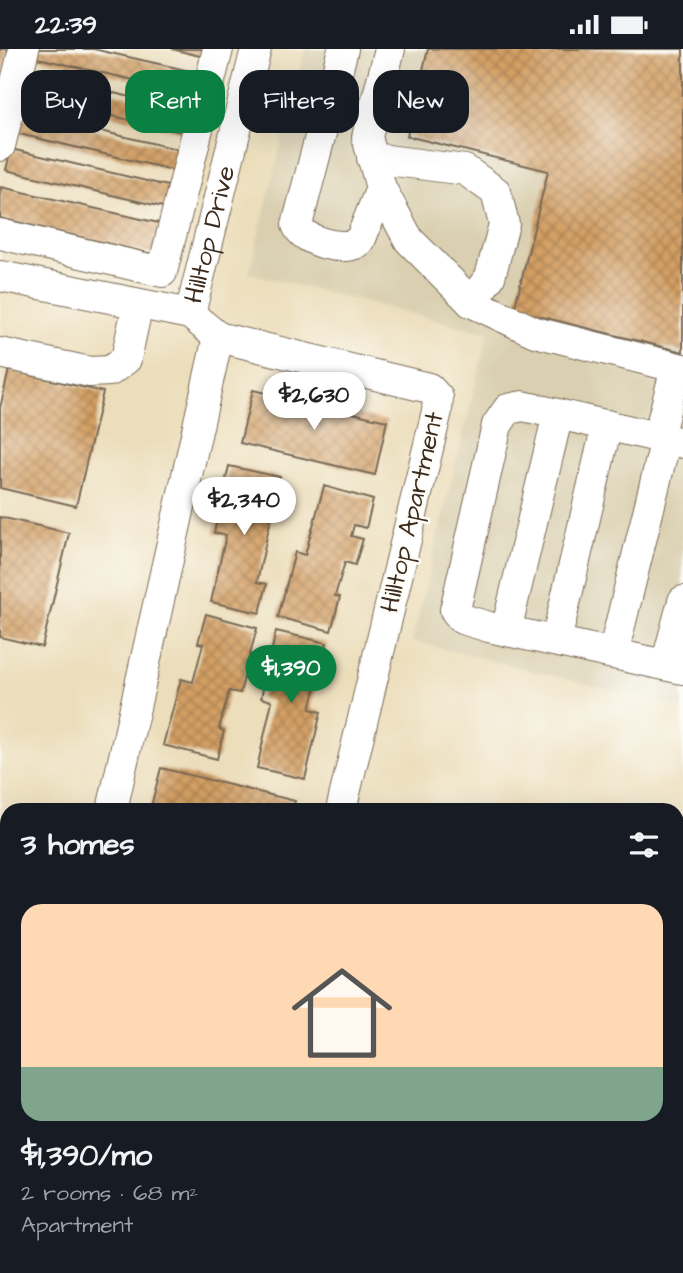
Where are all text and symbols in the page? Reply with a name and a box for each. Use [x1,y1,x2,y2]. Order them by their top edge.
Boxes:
text: 22:39 [35,7,97,43]
chip: Buy [21,70,111,133]
chip: Rent [125,70,225,133]
chip: Filters [239,70,359,133]
chip: New [373,70,469,133]
street label: Hilltop Drive [175,162,244,307]
pin: $2,630 [257,373,371,432]
text: $2,630 [279,379,349,411]
street label: Hilltop Apartment [371,408,453,616]
pin: $2,340 [187,477,301,537]
text: $2,340 [208,484,280,516]
pin: $1,390 [234,645,348,705]
text: $1,390 [261,652,321,684]
text: 3 homes [21,824,135,866]
icon: filters [625,826,663,864]
icon: home [279,950,405,1076]
text: $1,390/mo [21,1135,152,1177]
text: 2 rooms · 68 m² [21,1177,198,1209]
text: Apartment [21,1209,133,1241]

